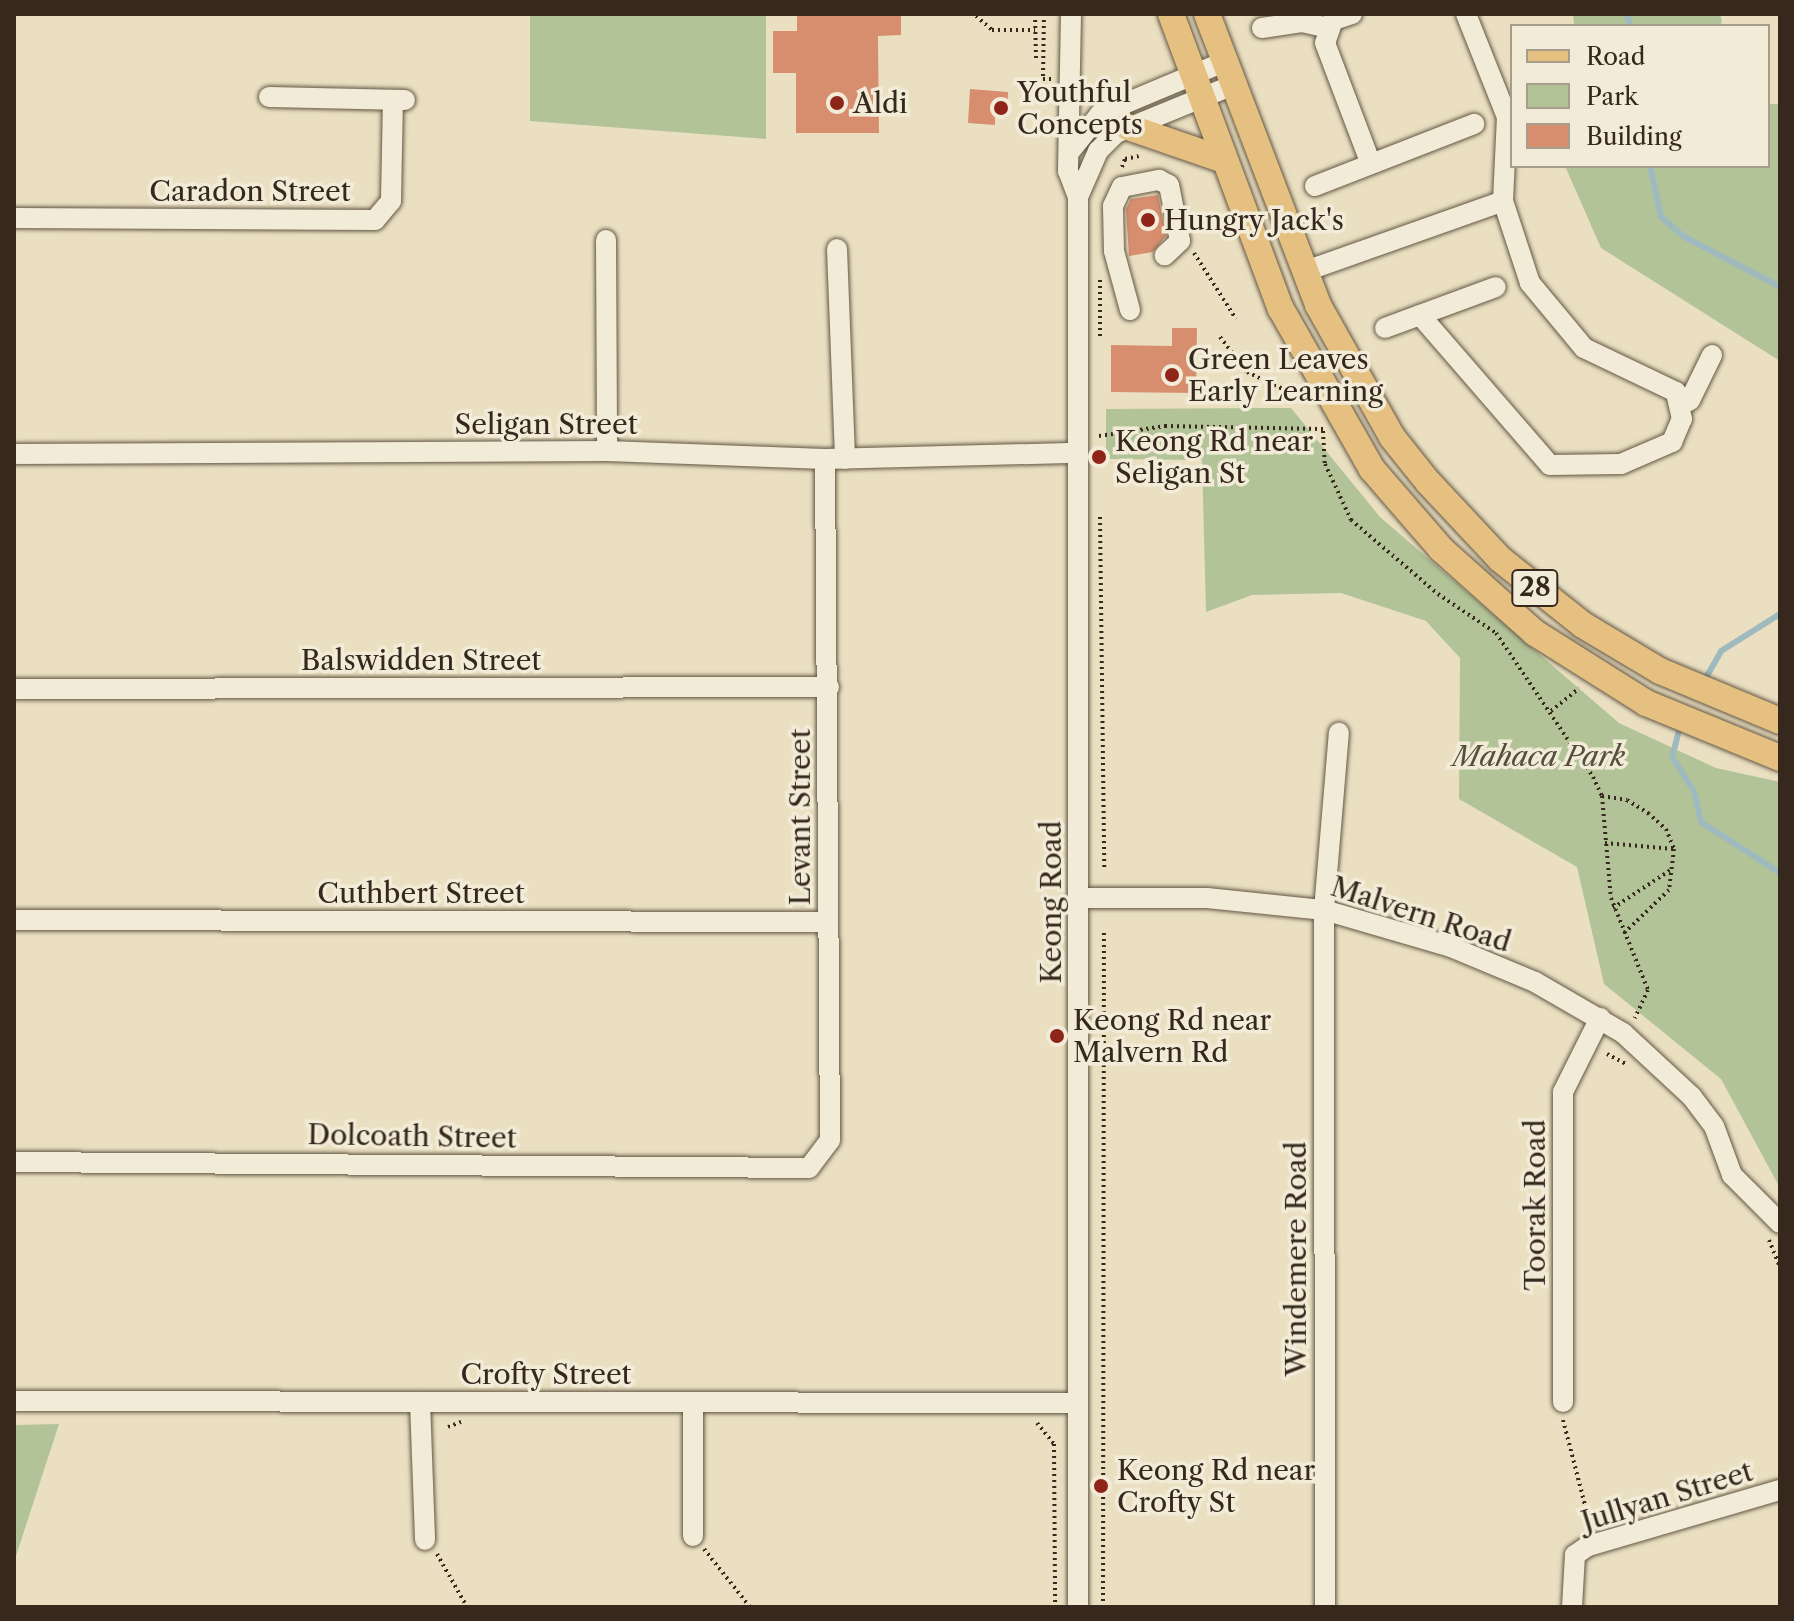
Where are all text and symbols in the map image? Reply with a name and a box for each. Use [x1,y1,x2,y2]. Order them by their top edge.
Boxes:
legend [1510,24,1770,168]
text: Road [1586,42,1645,71]
place label: Youthful Concepts [1017,75,1143,141]
text: Park [1586,82,1638,111]
place label: Aldi [853,86,908,120]
marker: Aldi [828,94,846,112]
marker: Youthful Concepts [992,99,1010,117]
text: Building [1586,122,1682,151]
street label: Caradon Street [149,174,351,208]
place label: Hungry Jack's [1164,203,1345,237]
marker: Hungry Jack's [1139,211,1157,229]
place label: Green Leaves Early Learning [1188,342,1384,408]
marker: Green Leaves Early Learning [1163,366,1181,384]
street label: Seligan Street [454,407,638,441]
place label: Keong Rd near Seligan St [1115,424,1313,490]
marker: Keong Rd near Seligan St [1090,448,1108,466]
road number: 28 [1511,566,1559,610]
street label: Balswidden Street [301,643,541,677]
street label: Levant Street [783,729,817,905]
park label: Mahaca Park [1453,739,1625,773]
street label: Keong Road [1034,821,1068,983]
street label: Malvern Road [1327,869,1515,959]
street label: Cuthbert Street [317,876,525,910]
place label: Keong Rd near Malvern Rd [1073,1003,1271,1069]
marker: Keong Rd near Malvern Rd [1048,1027,1066,1045]
street label: Dolcoath Street [307,1117,517,1155]
street label: Toorak Road [1518,1119,1552,1291]
street label: Windemere Road [1279,1142,1313,1376]
street label: Crofty Street [460,1357,632,1391]
place label: Keong Rd near Crofty St [1117,1453,1315,1519]
street label: Jullyan Street [1577,1454,1757,1538]
marker: Keong Rd near Crofty St [1092,1477,1110,1495]

